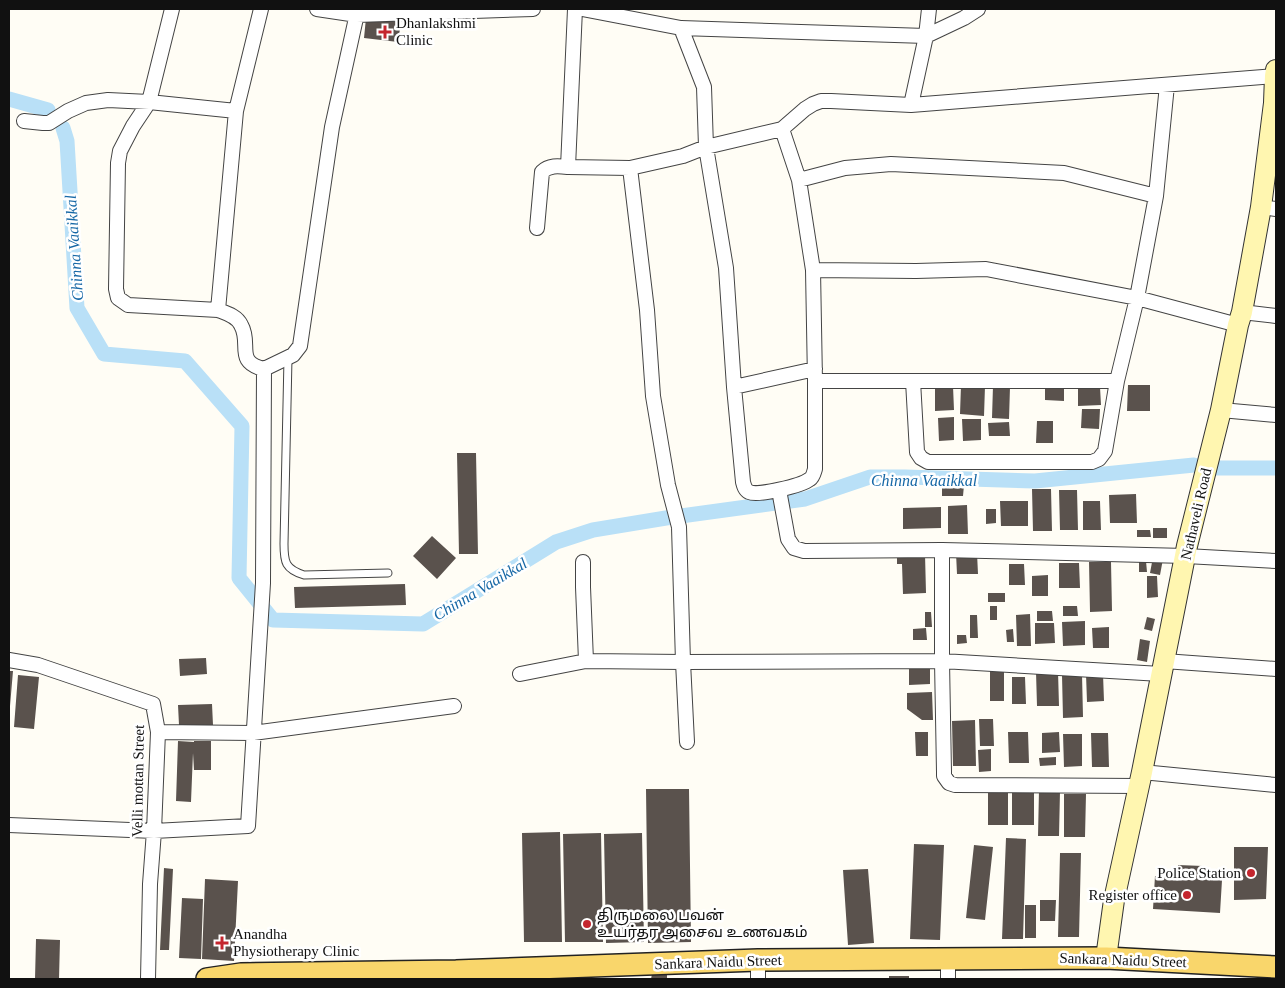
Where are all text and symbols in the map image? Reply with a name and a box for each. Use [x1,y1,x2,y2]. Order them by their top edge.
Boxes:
place label: Dhanlakshmi Clinic [396,15,476,48]
marker: Dhanlakshmi Clinic [378,25,392,39]
water label: Chinna Vaaikkal [62,194,86,302]
street label: Nathaveli Road [1178,466,1214,561]
water label: Chinna Vaaikkal [871,472,978,489]
water label: Chinna Vaaikkal [430,554,530,624]
street label: Velli mottan Street [129,724,147,837]
place label: Police Station [1157,865,1241,881]
marker: Police Station [1245,867,1257,879]
place label: Register office [1089,887,1177,903]
marker: Register office [1181,889,1193,901]
place label: திருமலை பவன் உயர்தர அசைவ உணவகம் [597,907,808,942]
marker: திருமலை பவன் உயர்தர அசைவ உணவகம் [581,918,593,930]
place label: Anandha Physiotherapy Clinic [233,926,360,959]
marker: Anandha Physiotherapy Clinic [215,936,229,950]
street label: Sankara Naidu Street [1059,950,1188,970]
street label: Sankara Naidu Street [654,952,783,972]

